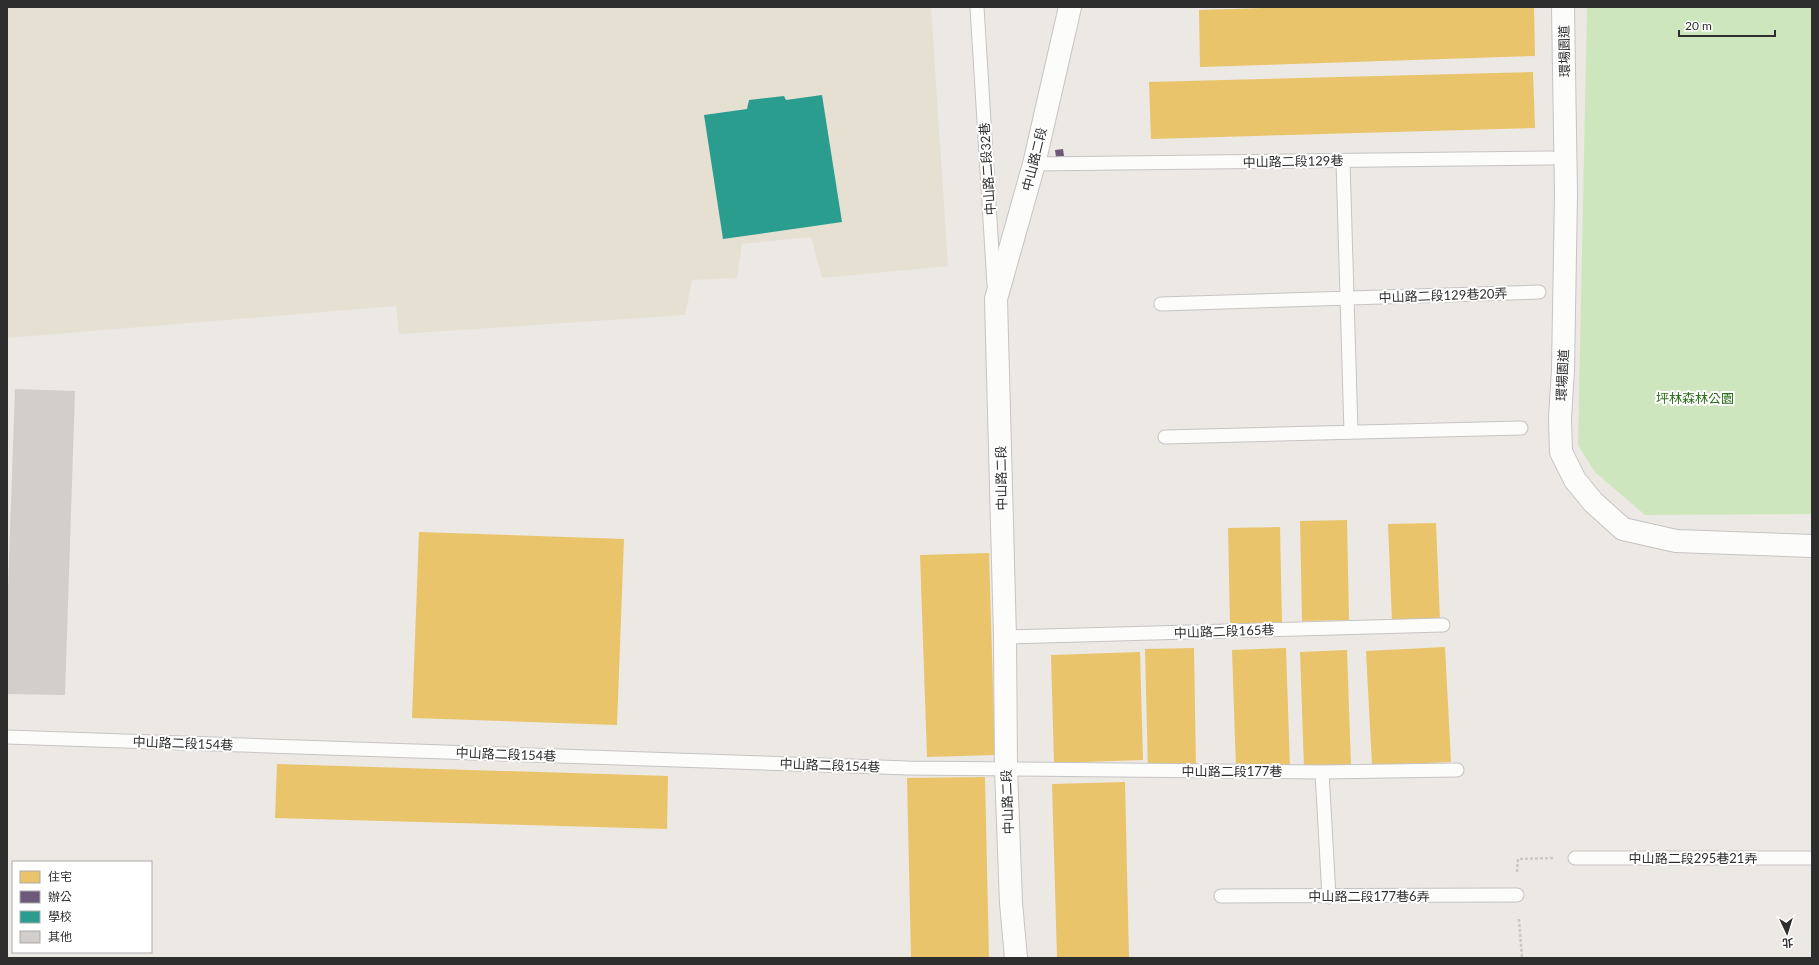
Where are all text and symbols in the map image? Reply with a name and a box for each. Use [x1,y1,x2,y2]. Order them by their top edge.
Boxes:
scale bar [1679,12,1775,38]
text: 20 m [1685,18,1712,33]
street label: 環場園道 [1556,25,1572,77]
street label: 中山路二段32巷 [976,122,998,216]
street label: 中山路二段 [1018,126,1050,192]
street label: 中山路二段129巷 [1243,152,1343,170]
street label: 中山路二段129巷20弄 [1378,285,1508,305]
street label: 環場園道 [1553,349,1571,401]
park label: 坪林森林公園 [1656,390,1734,406]
street label: 中山路二段 [992,445,1010,511]
street label: 中山路二段165巷 [1173,621,1275,641]
street label: 中山路二段154巷 [132,733,234,753]
street label: 中山路二段154巷 [455,744,557,764]
street label: 中山路二段154巷 [779,755,881,775]
street label: 中山路二段177巷 [1182,763,1282,779]
street label: 中山路二段 [998,769,1016,835]
street label: 中山路二段295巷21弄 [1629,850,1757,866]
legend [12,861,152,953]
text: 住宅 [48,869,72,884]
street label: 中山路二段177巷6弄 [1308,888,1430,904]
text: 辦公 [48,889,72,904]
text: 學校 [48,909,72,924]
north arrow [1767,913,1807,953]
text: 其他 [48,929,72,944]
text: 北 [1782,937,1794,950]

